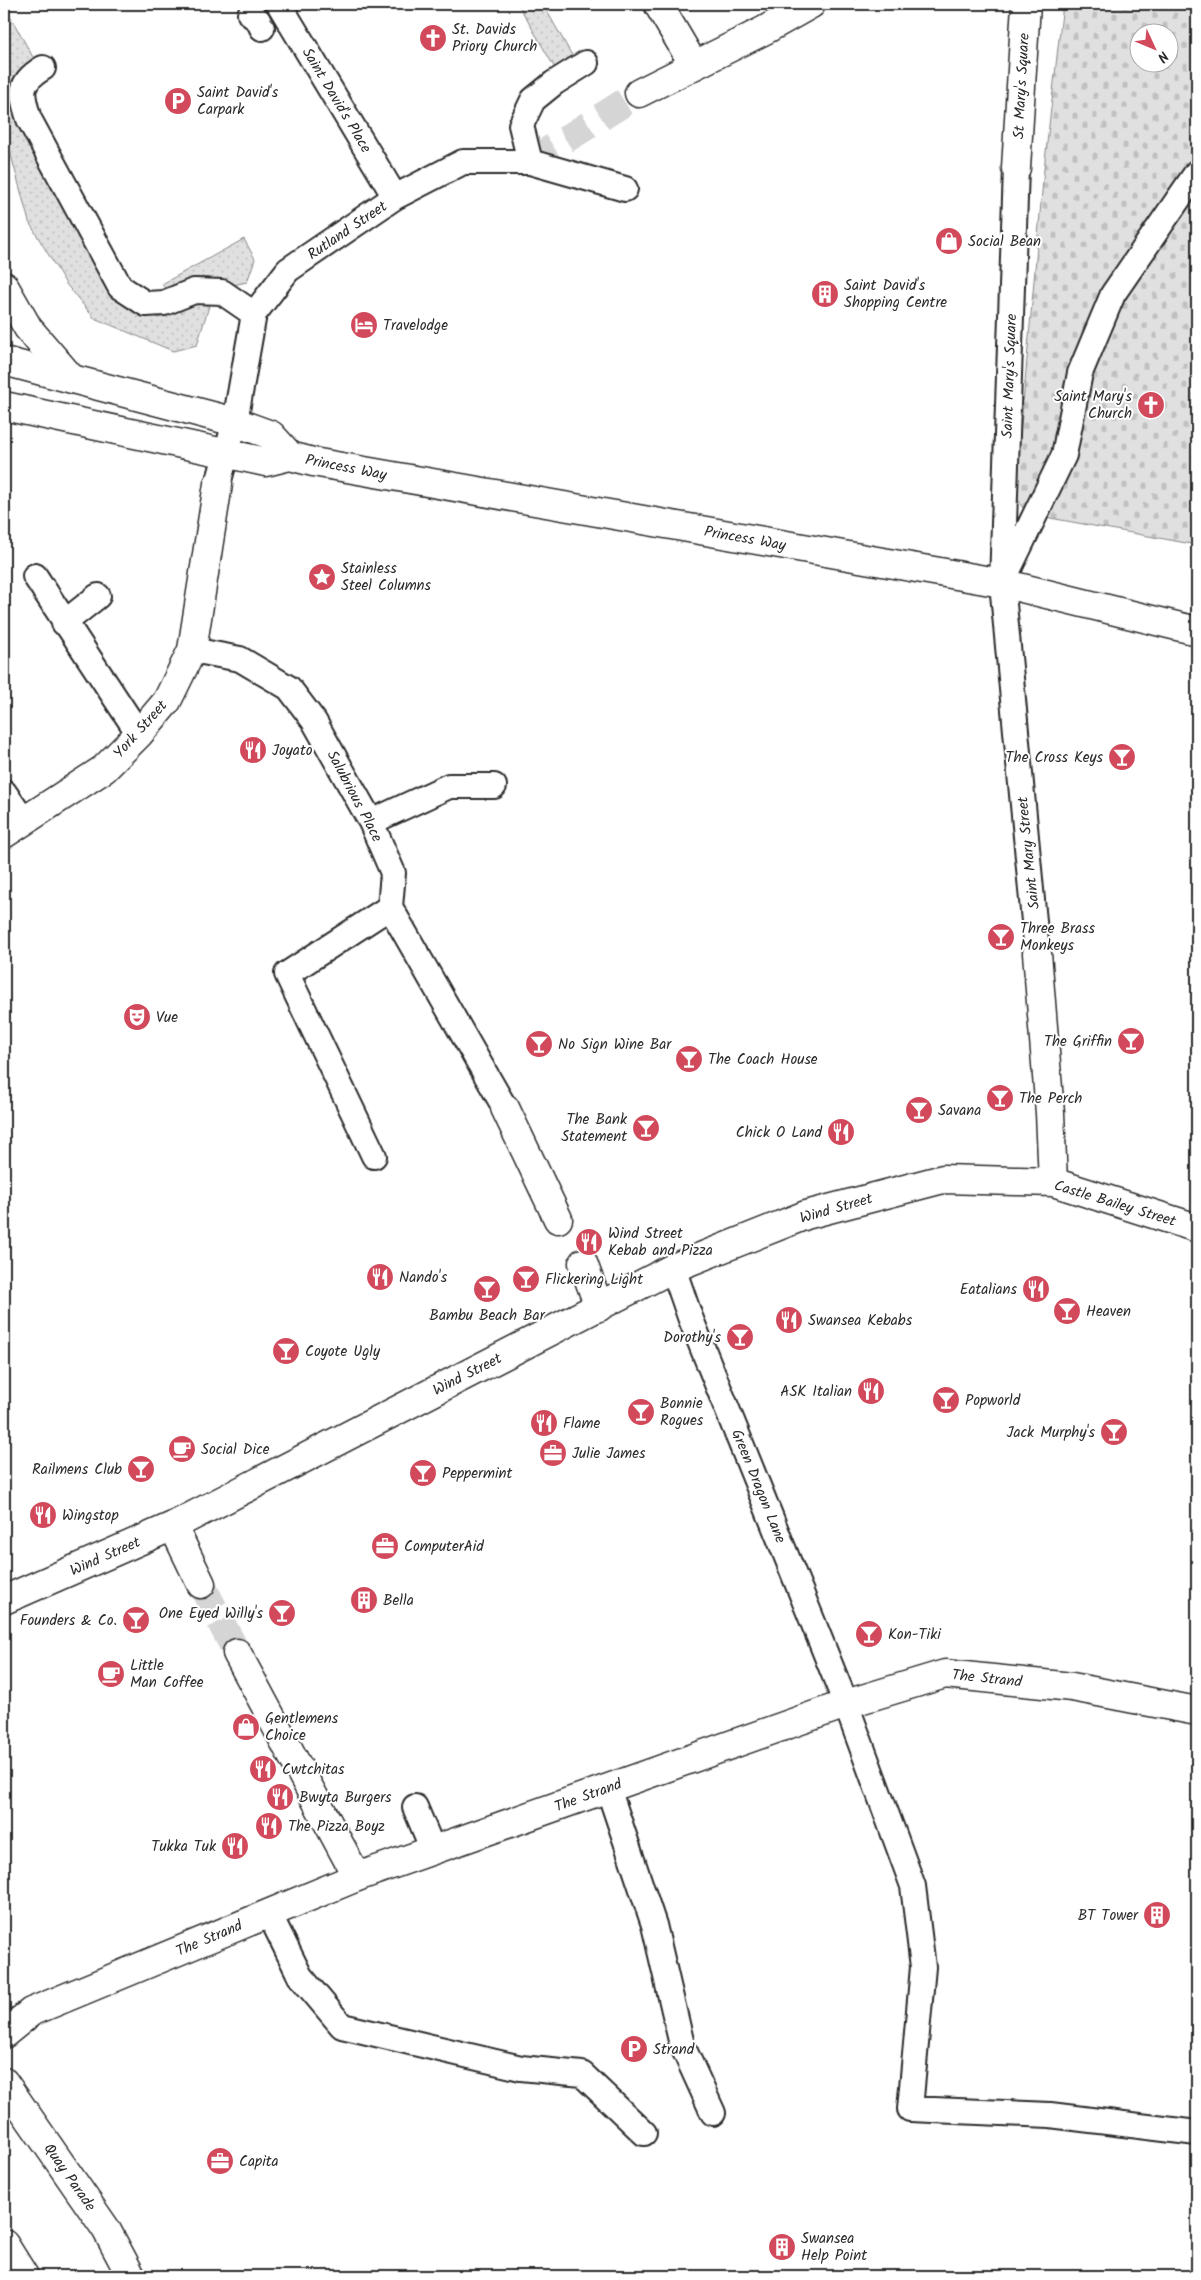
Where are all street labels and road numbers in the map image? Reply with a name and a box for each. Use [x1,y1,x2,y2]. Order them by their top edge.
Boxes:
street label: St Mary's Square [1007,32,1037,140]
street label: Saint David's Place [295,43,377,158]
street label: Rutland Street [303,195,393,267]
street label: Saint Mary's Square [996,313,1024,439]
street label: Princess Way [303,448,390,488]
street label: Princess Way [702,520,789,558]
street label: York Street [108,695,174,764]
street label: Salubrious Place [320,746,389,847]
street label: Saint Mary Street [1011,795,1047,910]
street label: Castle Bailey Street [1051,1174,1179,1234]
street label: Wind Street [797,1187,876,1231]
street label: Wind Street [429,1347,506,1403]
street label: Green Dragon Lane [724,1426,792,1547]
street label: Wind Street [66,1531,145,1583]
street label: The Strand [951,1663,1024,1695]
street label: The Strand [551,1773,626,1819]
street label: The Strand [172,1914,247,1964]
street label: Quay Parade [37,2139,102,2217]

